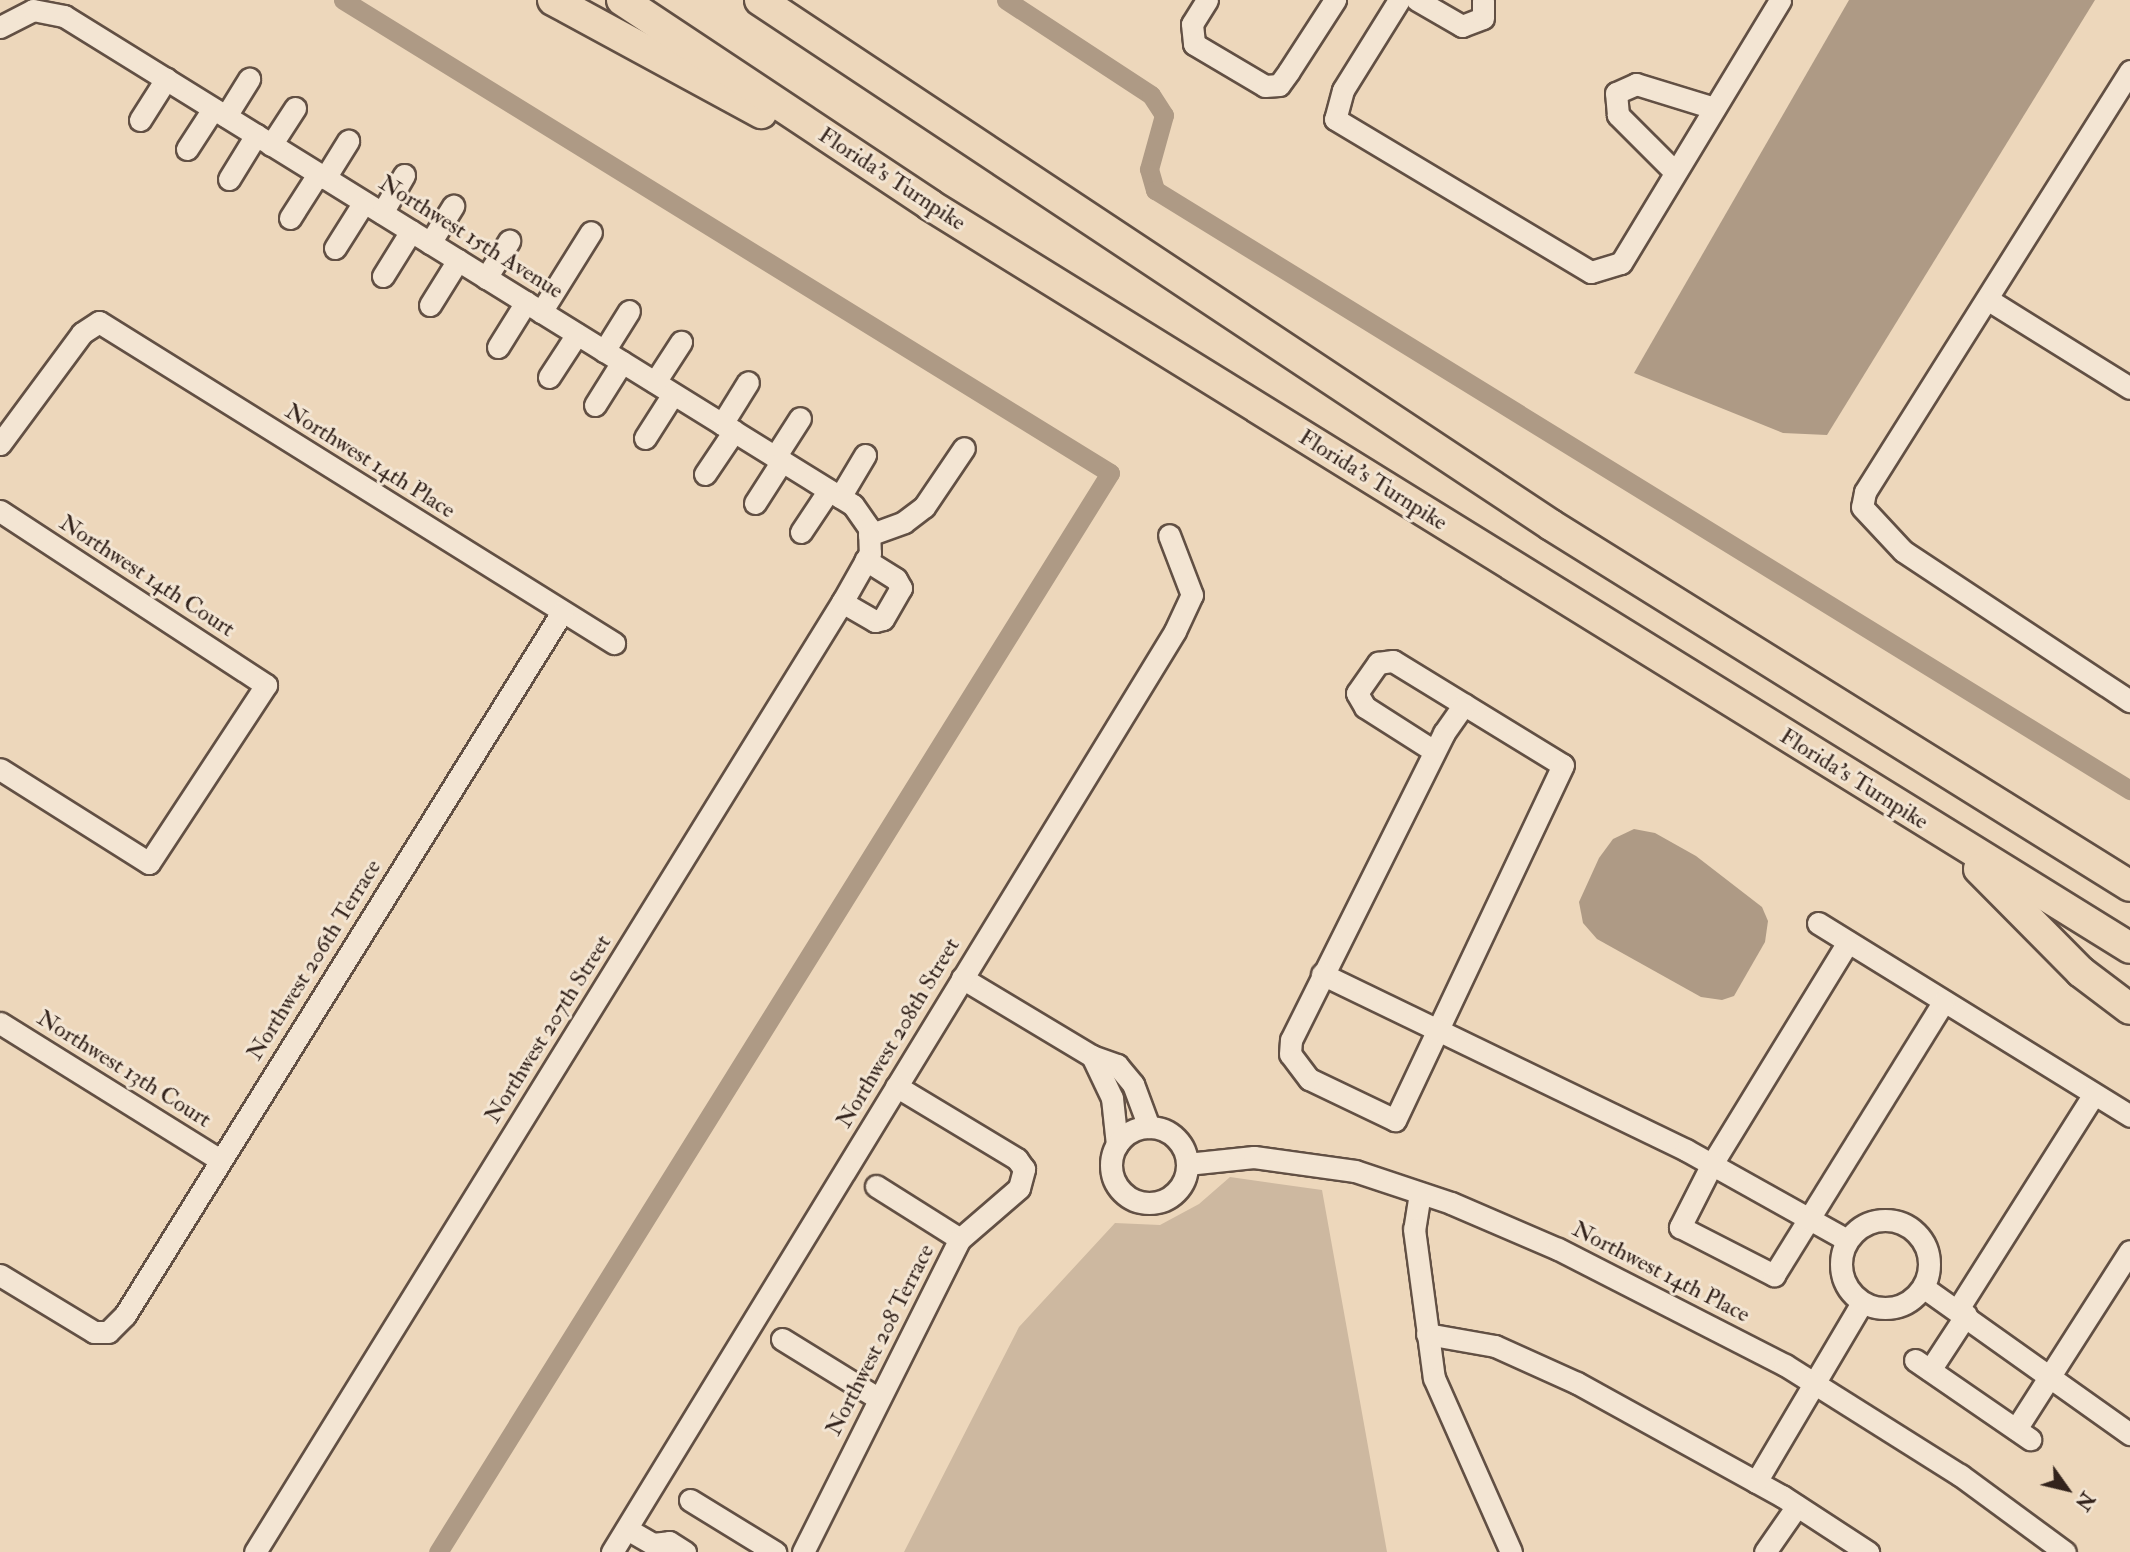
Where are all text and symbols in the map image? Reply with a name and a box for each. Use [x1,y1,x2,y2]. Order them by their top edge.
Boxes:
street label: Florida's Turnpike [813,121,971,237]
street label: Northwest 15th Avenue [374,169,568,305]
street label: Northwest 14th Place [280,398,460,524]
street label: Florida's Turnpike [1294,423,1452,537]
street label: Northwest 14th Court [54,509,240,643]
street label: Florida's Turnpike [1775,722,1933,836]
street label: Northwest 206th Terrace [241,855,387,1065]
street label: Northwest 207th Street [479,930,617,1128]
street label: Northwest 208th Street [830,933,966,1133]
street label: Northwest 13th Court [32,1004,216,1134]
street label: Northwest 14th Place [1568,1215,1754,1329]
street label: Northwest 208 Terrace [820,1240,940,1440]
north arrow [2032,1454,2102,1524]
text: N [2070,1487,2099,1515]

